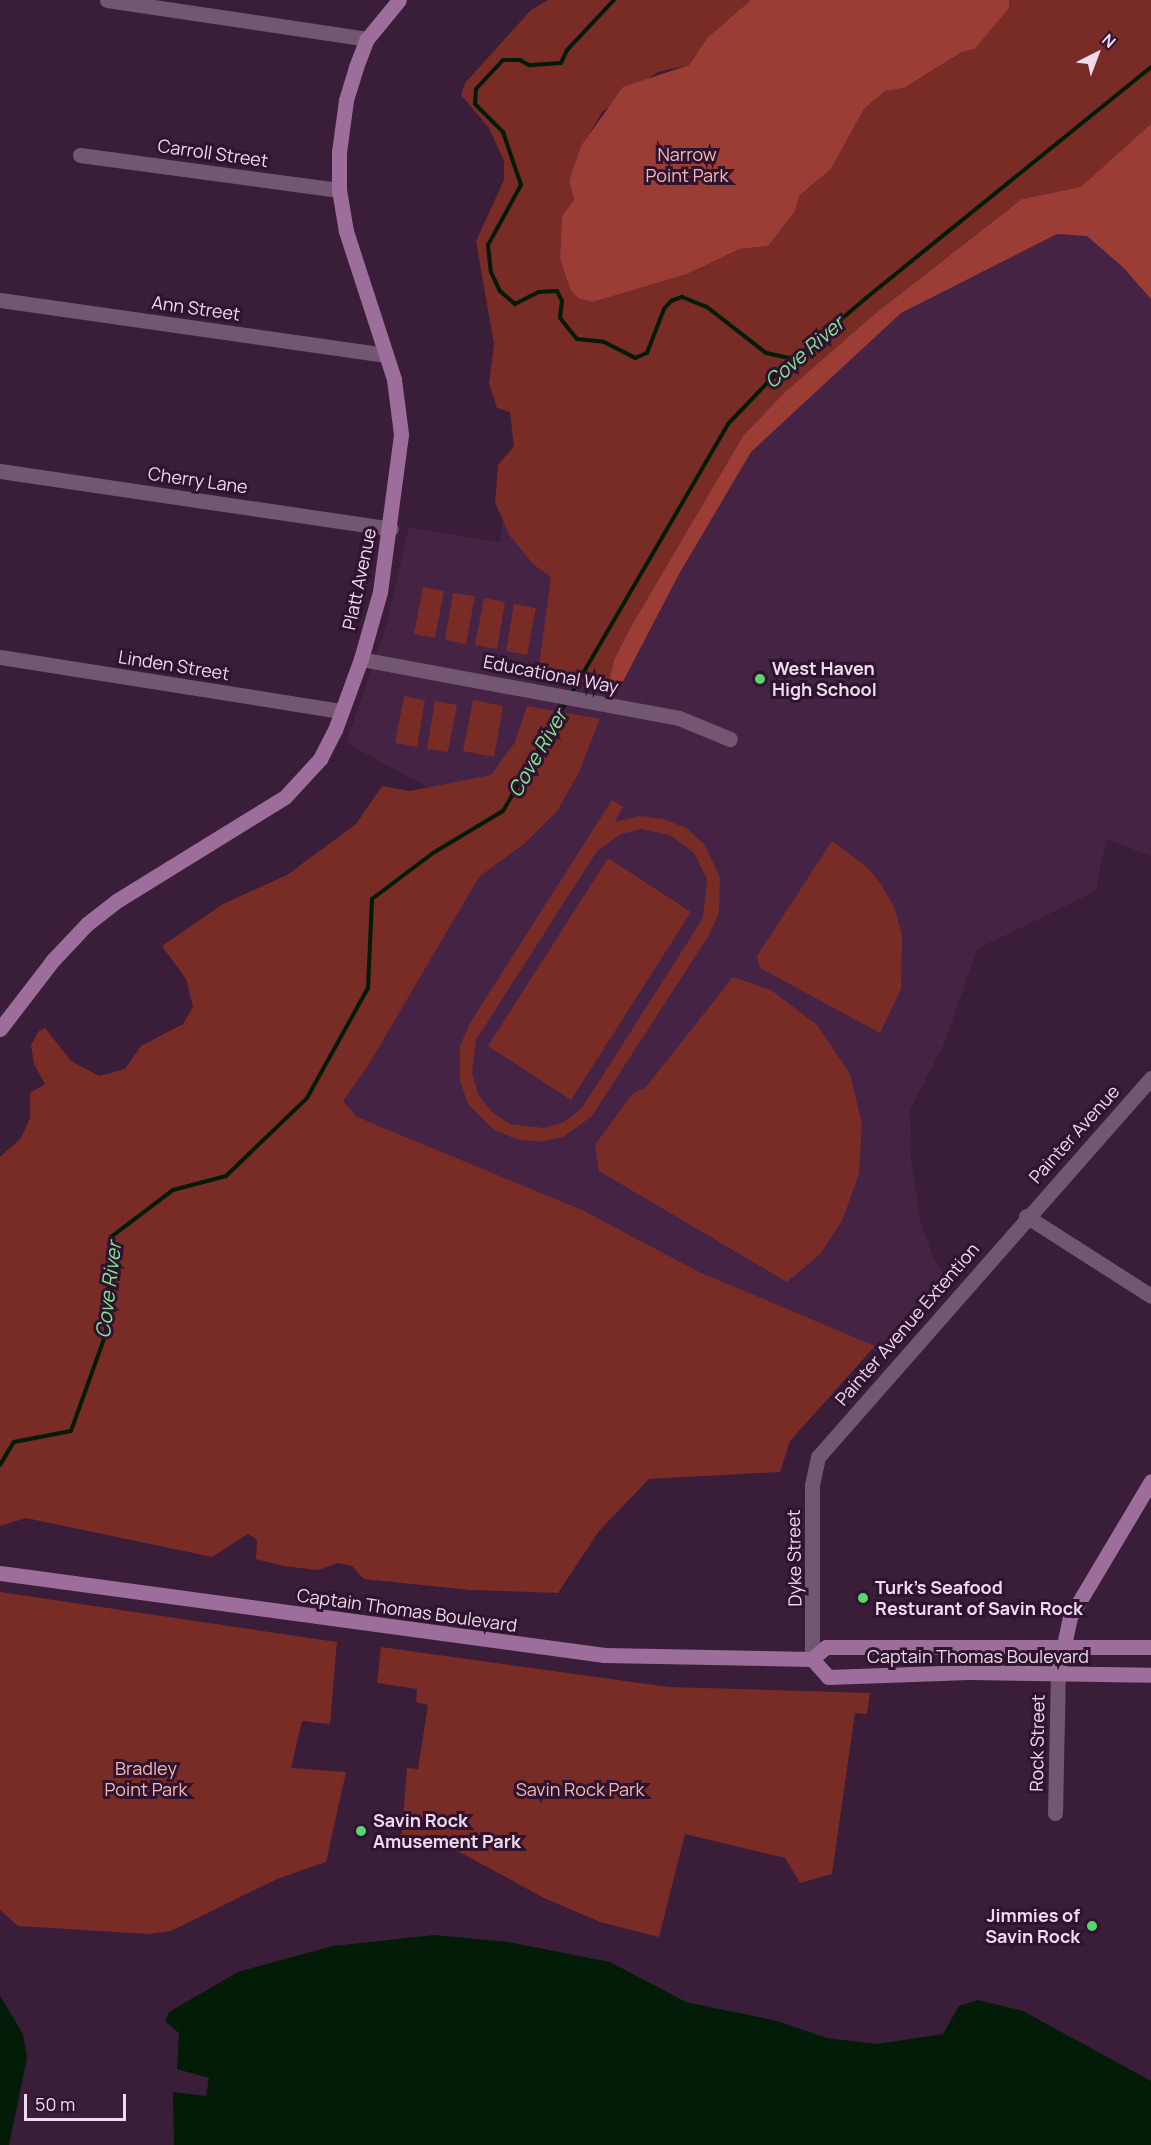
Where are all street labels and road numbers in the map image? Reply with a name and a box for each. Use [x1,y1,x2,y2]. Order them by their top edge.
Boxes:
street label: Carroll Street [156,135,270,171]
street label: Ann Street [150,291,242,325]
street label: Cherry Lane [147,462,249,498]
street label: Platt Avenue [338,526,380,632]
street label: Linden Street [117,646,231,684]
street label: Educational Way [482,650,620,698]
street label: Painter Avenue [1024,1081,1124,1187]
street label: Painter Avenue Extention [831,1238,983,1410]
street label: Dyke Street [782,1509,806,1607]
street label: Captain Thomas Boulevard [296,1584,518,1636]
street label: Captain Thomas Boulevard [867,1645,1089,1667]
street label: Rock Street [1025,1694,1049,1792]

